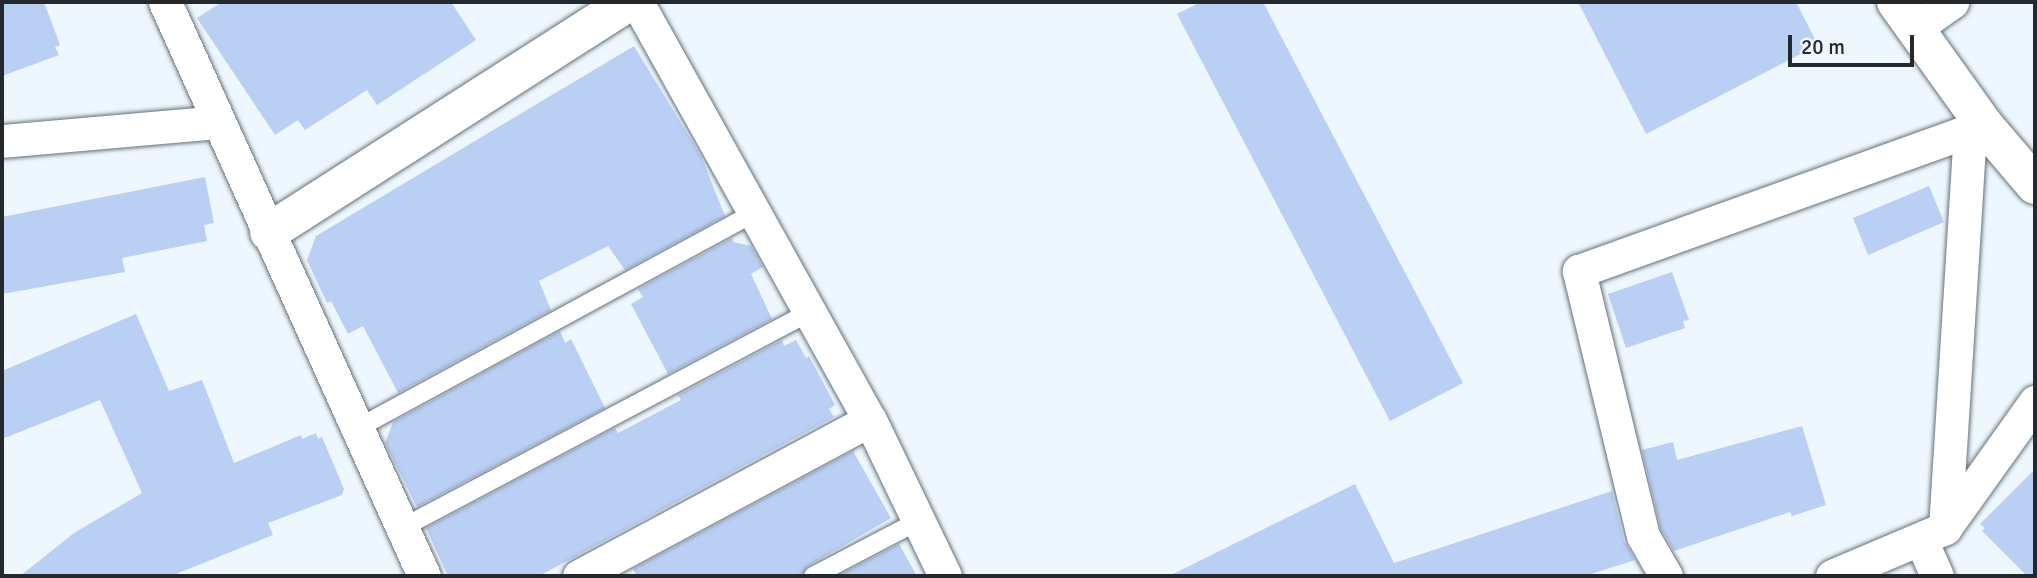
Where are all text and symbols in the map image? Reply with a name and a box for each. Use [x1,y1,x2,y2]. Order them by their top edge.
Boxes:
scale bar [1792,21,1918,65]
text: 20 m [1801,34,1845,60]

